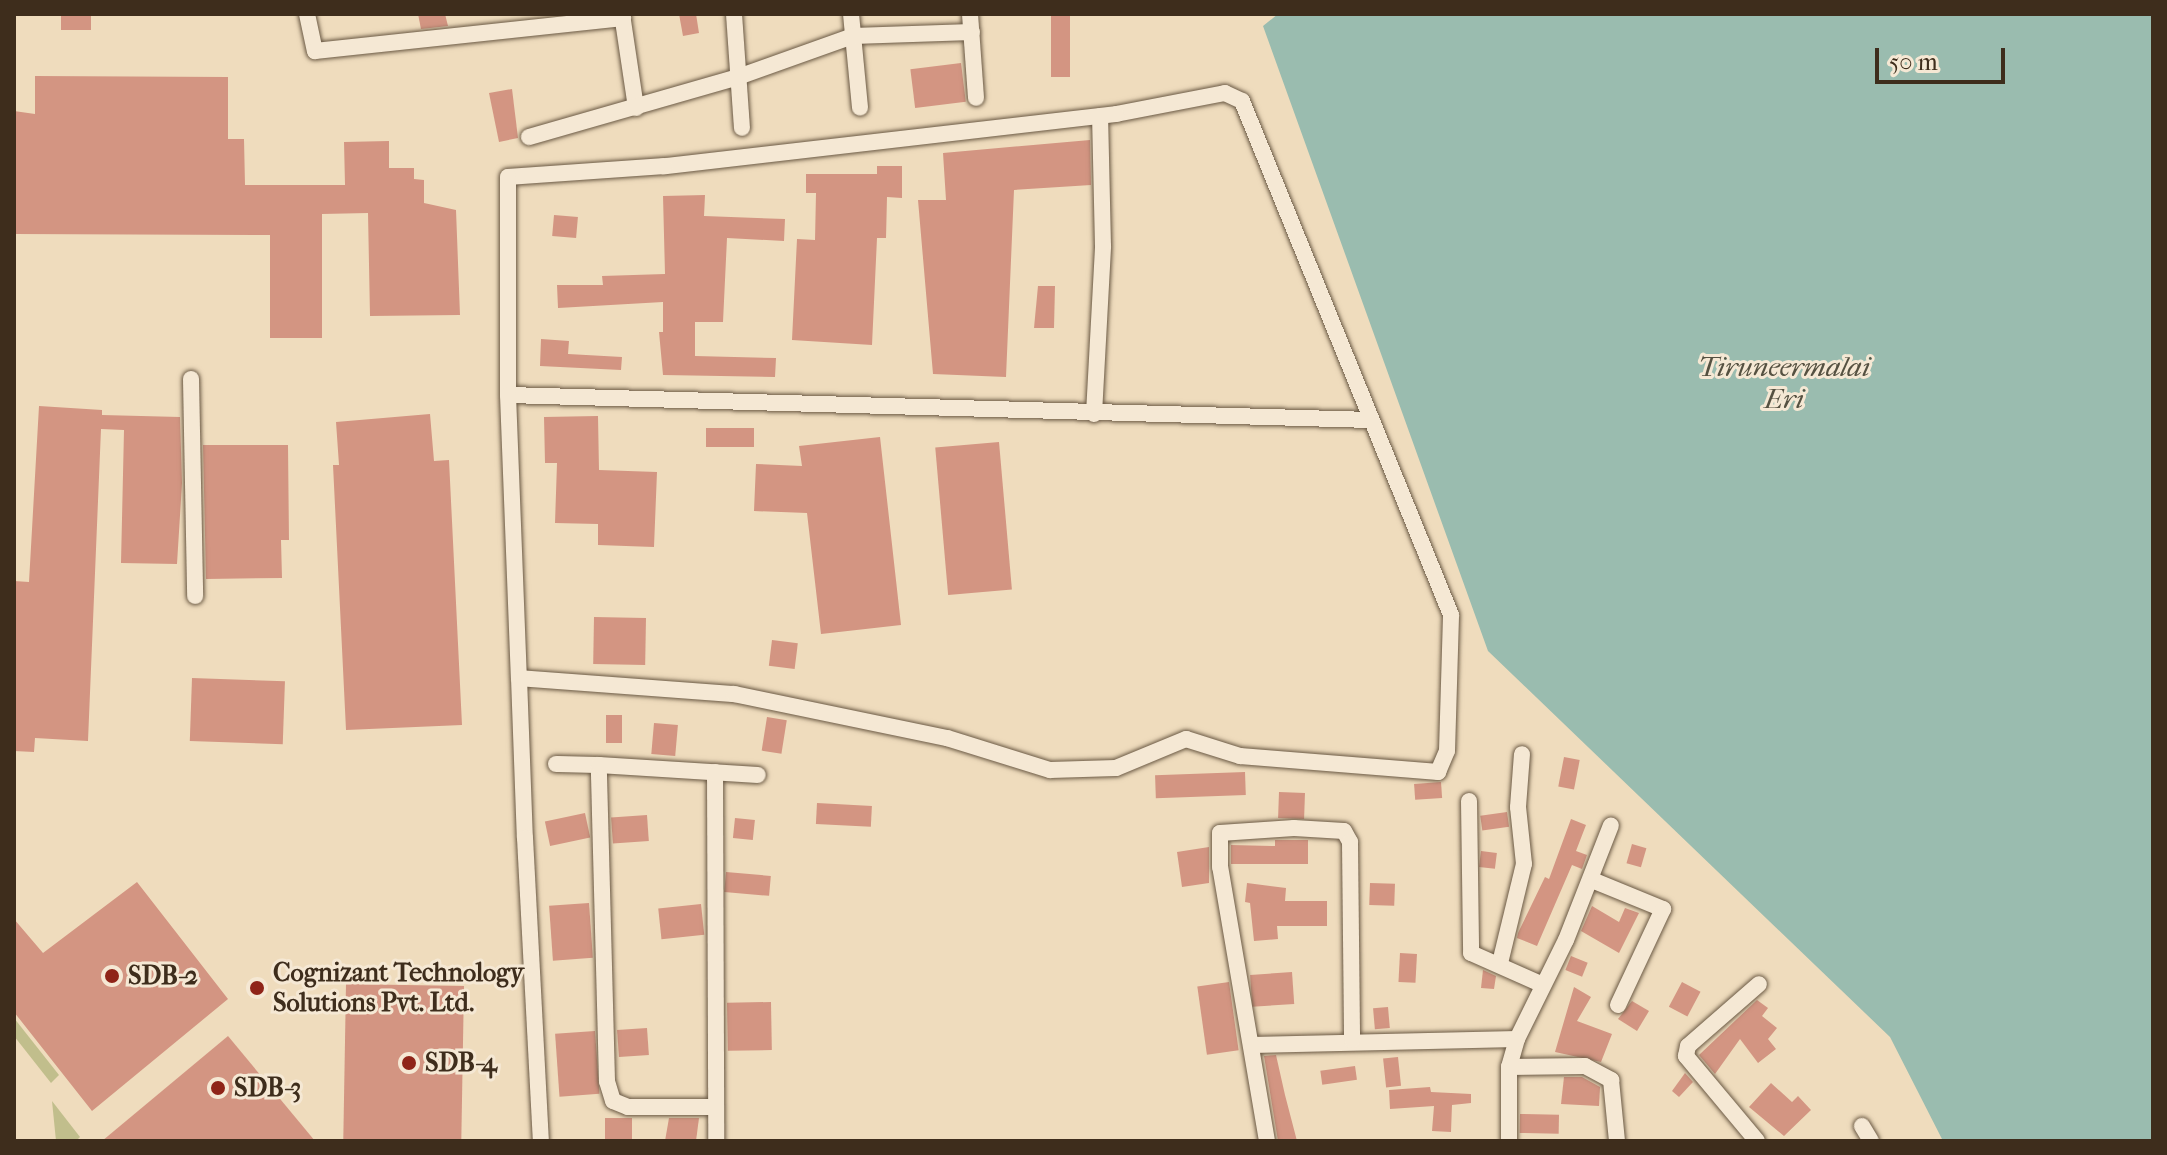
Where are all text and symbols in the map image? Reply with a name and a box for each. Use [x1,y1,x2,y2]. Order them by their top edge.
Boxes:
scale bar [1879,32,2009,82]
text: 50 m [1889,48,1938,76]
water label: Tiruneermalai Eri [1698,350,1870,416]
place label: Cognizant Technology Solutions Pvt. Ltd. [273,957,524,1018]
place label: SDB-2 [128,960,198,992]
marker: SDB-2 [103,967,121,985]
marker: Cognizant Technology Solutions Pvt. Ltd. [248,979,266,997]
place label: SDB-4 [425,1047,497,1079]
marker: SDB-4 [400,1054,418,1072]
place label: SDB-3 [234,1072,301,1104]
marker: SDB-3 [209,1079,227,1097]

